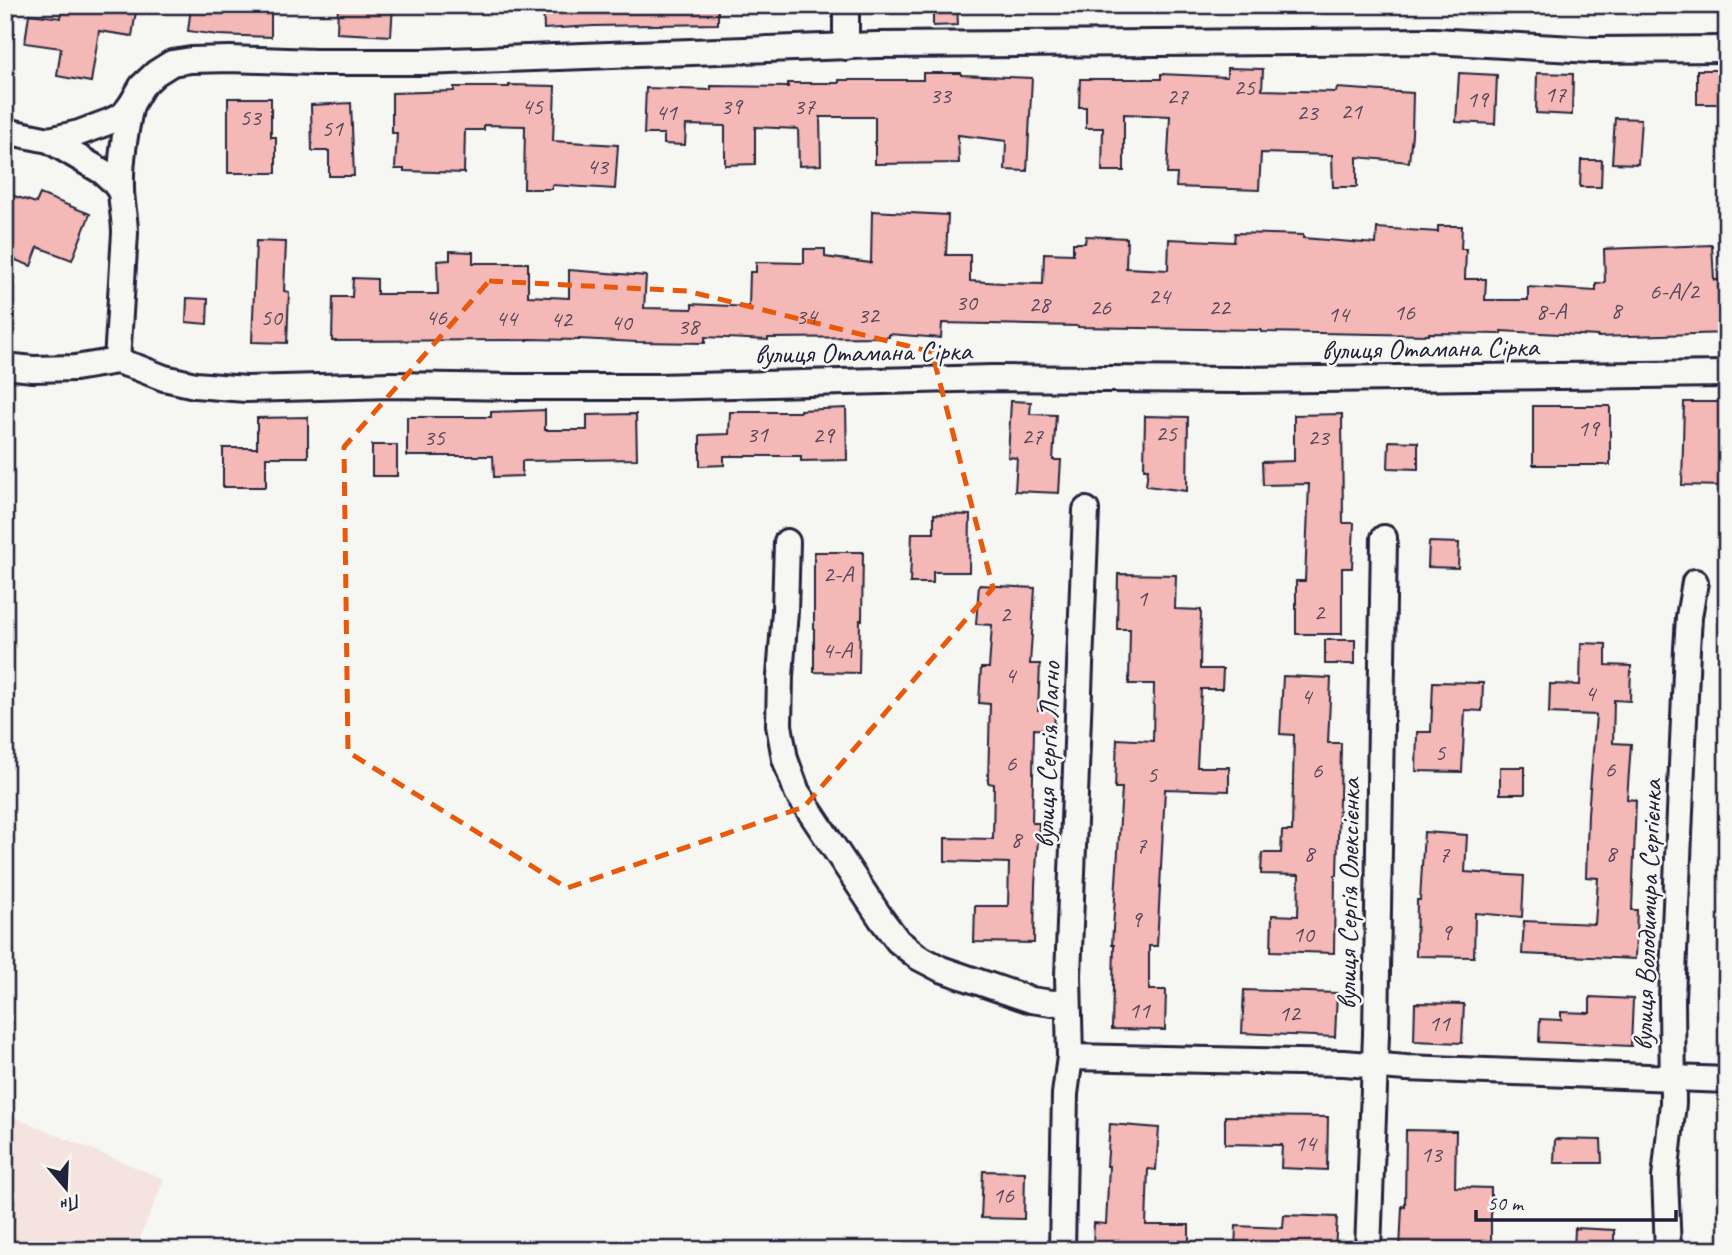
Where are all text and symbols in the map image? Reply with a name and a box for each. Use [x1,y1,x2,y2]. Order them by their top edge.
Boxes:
house number: 25 [1233,72,1256,102]
house number: 17 [1544,79,1567,109]
house number: 33 [929,80,953,110]
house number: 27 [1166,81,1189,111]
house number: 19 [1466,84,1490,114]
house number: 45 [521,91,544,121]
house number: 39 [720,91,744,121]
house number: 37 [793,91,816,121]
house number: 21 [1340,96,1363,126]
house number: 41 [655,97,678,127]
house number: 23 [1296,97,1320,127]
house number: 53 [239,102,263,132]
house number: 51 [321,113,344,143]
house number: 43 [586,151,610,181]
house number: 6-А/2 [1649,276,1701,306]
house number: 24 [1148,281,1172,311]
house number: 30 [955,287,979,317]
house number: 28 [1028,289,1052,319]
house number: 26 [1089,292,1112,322]
house number: 22 [1208,292,1232,322]
house number: 8 [1611,295,1624,325]
house number: 8-А [1536,296,1567,326]
house number: 16 [1393,297,1416,327]
house number: 14 [1327,299,1351,329]
house number: 32 [857,300,881,330]
house number: 34 [795,301,819,331]
house number: 50 [260,302,284,332]
house number: 46 [425,302,448,332]
house number: 44 [495,303,519,333]
house number: 42 [550,304,574,334]
house number: 40 [610,307,634,337]
house number: 38 [677,311,701,341]
street label: вулиця Отамана Сірка [1321,329,1541,367]
street label: вулиця Отамана Сірка [754,333,974,371]
house number: 19 [1577,413,1601,443]
house number: 25 [1155,418,1178,448]
house number: 31 [746,419,769,449]
house number: 29 [812,420,836,450]
house number: 27 [1021,421,1044,451]
house number: 35 [423,422,446,452]
house number: 23 [1307,422,1331,452]
house number: 2-А [823,559,854,589]
house number: 1 [1137,583,1149,613]
house number: 2 [1314,597,1327,627]
house number: 2 [1000,599,1013,629]
house number: 4-А [822,635,853,665]
street label: вулиця Сергія Лагно [1026,659,1068,849]
house number: 4 [1005,660,1018,690]
house number: 4 [1585,678,1598,708]
house number: 4 [1301,681,1314,711]
house number: 5 [1435,737,1447,767]
house number: 6 [1006,748,1018,778]
house number: 6 [1605,754,1617,784]
house number: 6 [1312,755,1324,785]
house number: 5 [1147,759,1159,789]
street label: вулиця Сергія Олексієнка [1328,776,1368,1010]
street label: вулиця Володимира Сергієнка [1625,777,1669,1051]
house number: 8 [1011,824,1024,854]
house number: 7 [1136,830,1148,860]
house number: 8 [1304,838,1317,868]
house number: 8 [1606,838,1619,868]
house number: 7 [1439,839,1451,869]
house number: 9 [1131,904,1144,934]
house number: 9 [1441,917,1454,947]
house number: 10 [1292,919,1316,949]
house number: 11 [1128,995,1151,1025]
house number: 12 [1278,998,1302,1028]
house number: 11 [1428,1008,1451,1038]
house number: 14 [1294,1128,1318,1158]
house number: 13 [1420,1139,1444,1169]
north arrow [32,1154,102,1224]
scale bar [1476,1178,1676,1222]
house number: 16 [992,1180,1015,1210]
text: Пн [56,1189,85,1218]
text: 50 m [1487,1190,1525,1216]

